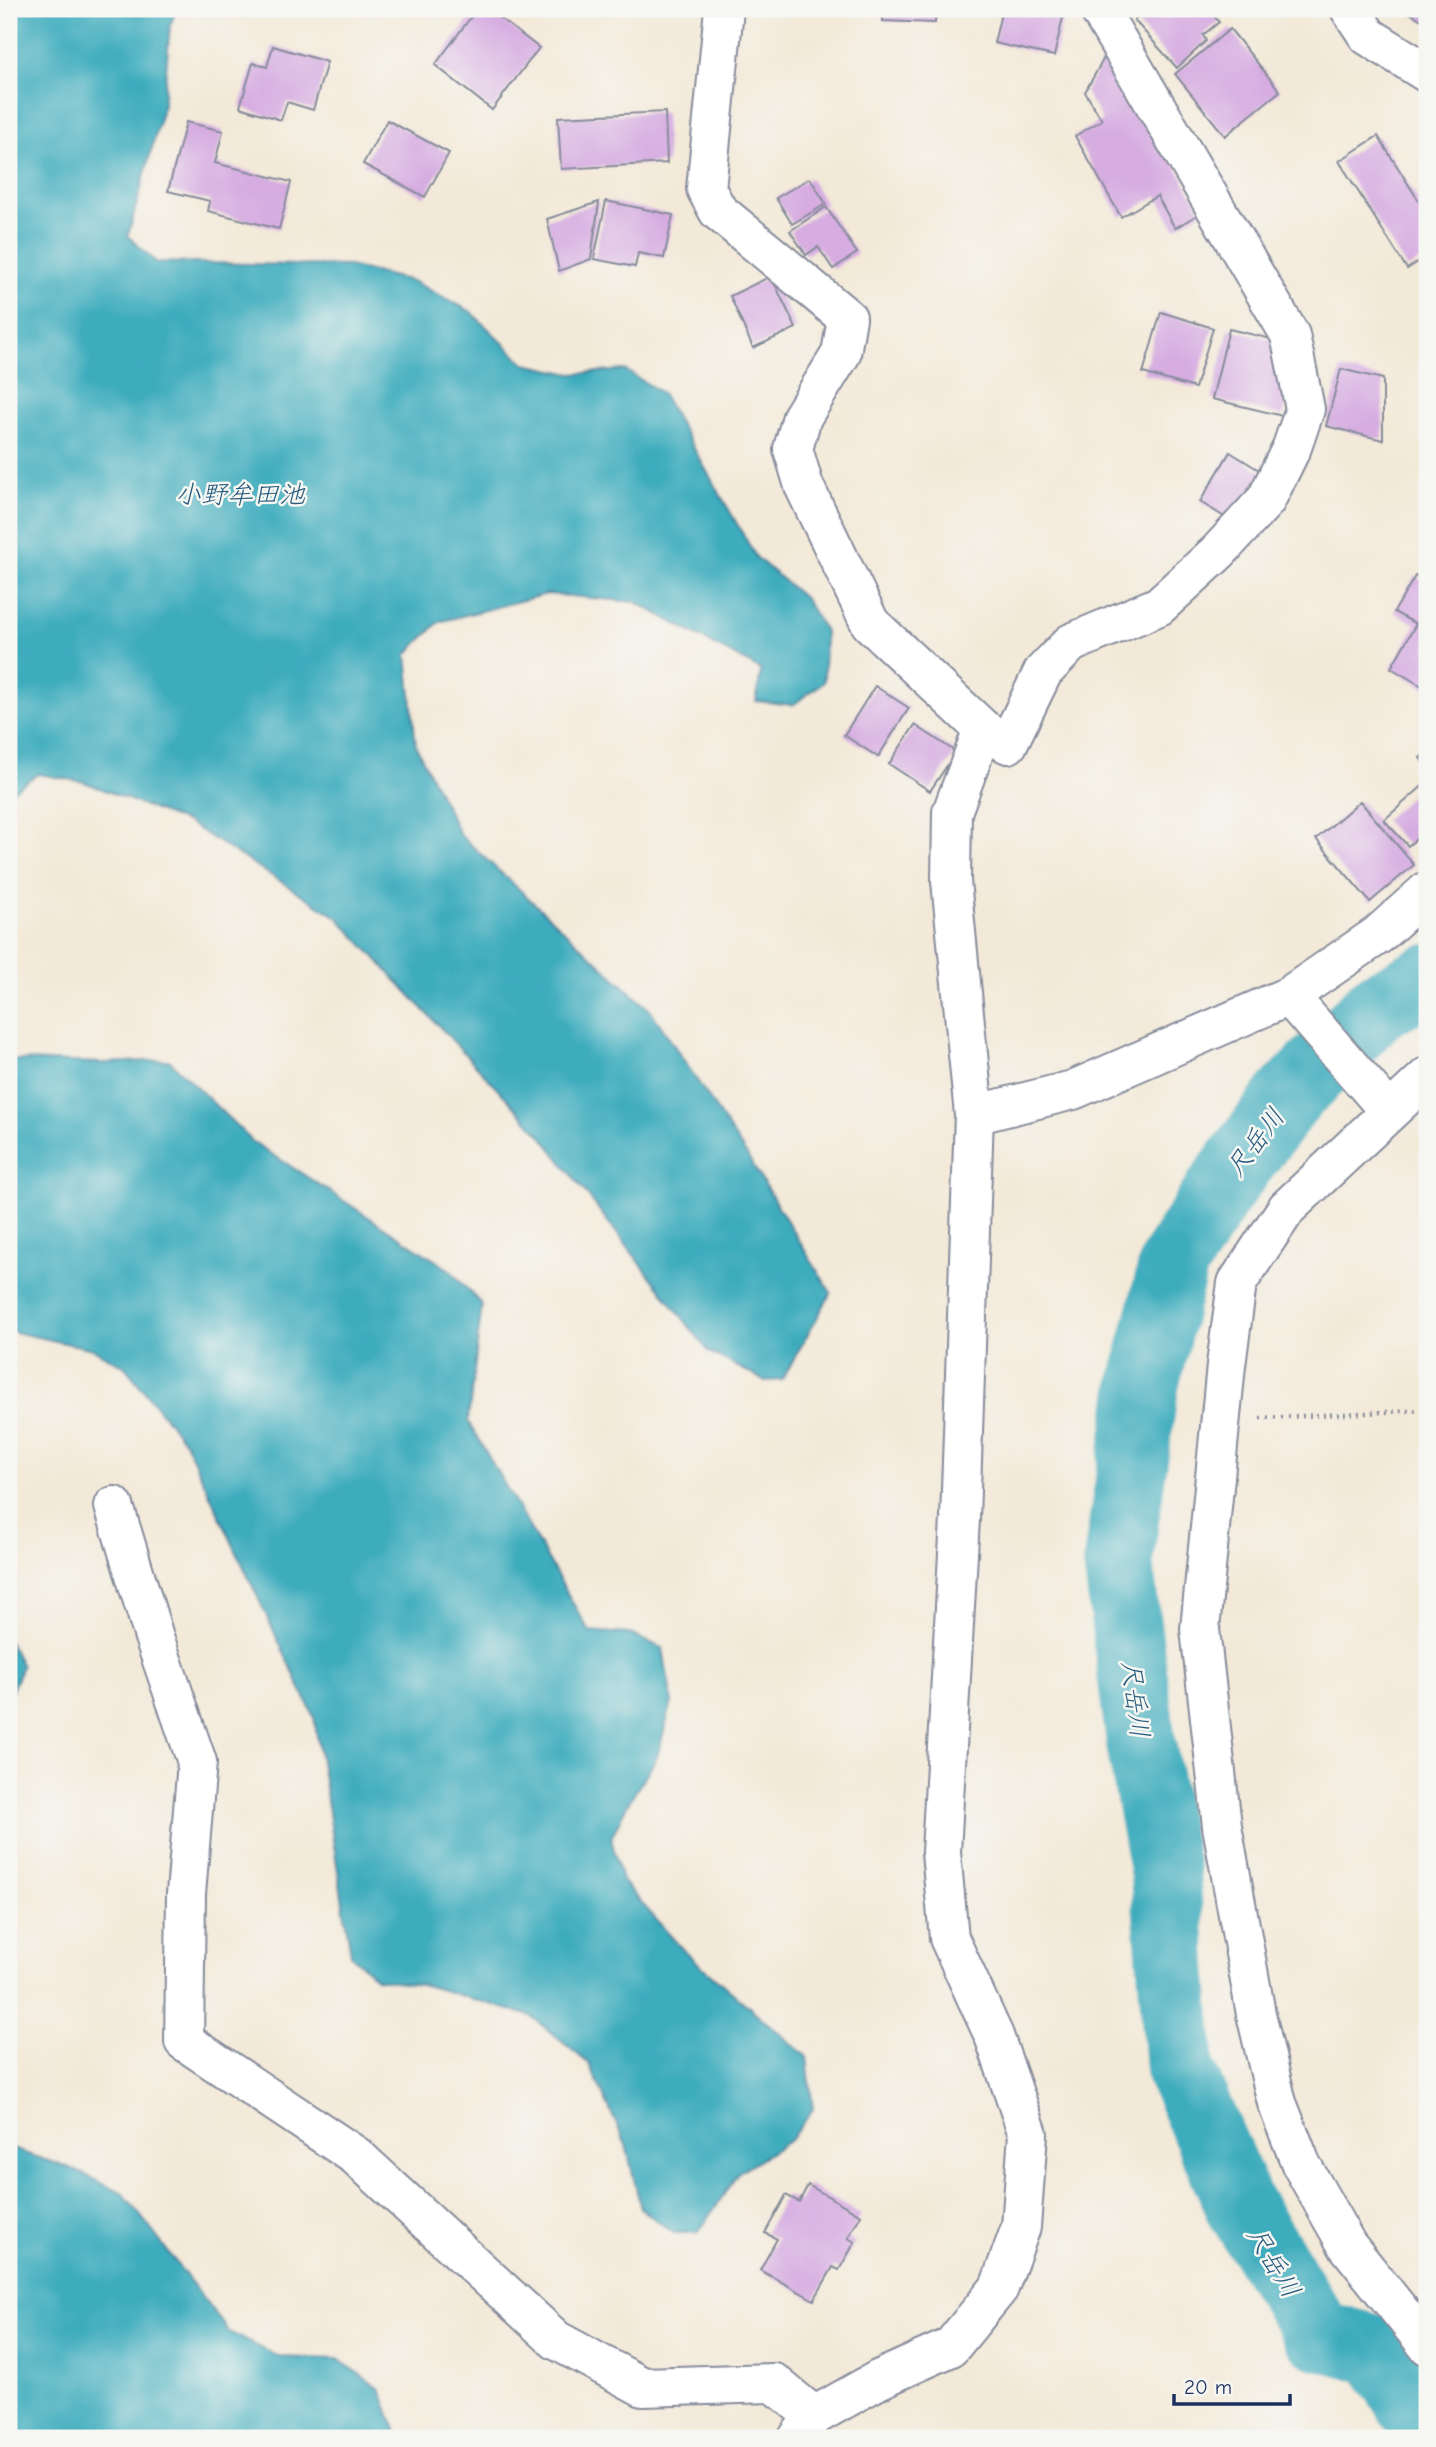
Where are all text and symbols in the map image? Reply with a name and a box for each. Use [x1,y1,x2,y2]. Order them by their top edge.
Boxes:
water label: 小野牟田池 [175,480,306,510]
water label: 尺岳川 [1220,1102,1291,1183]
water label: 尺岳川 [1115,1659,1155,1740]
water label: 尺岳川 [1240,2221,1306,2304]
scale bar [1174,2363,1289,2407]
text: 20 m [1184,2375,1232,2399]

